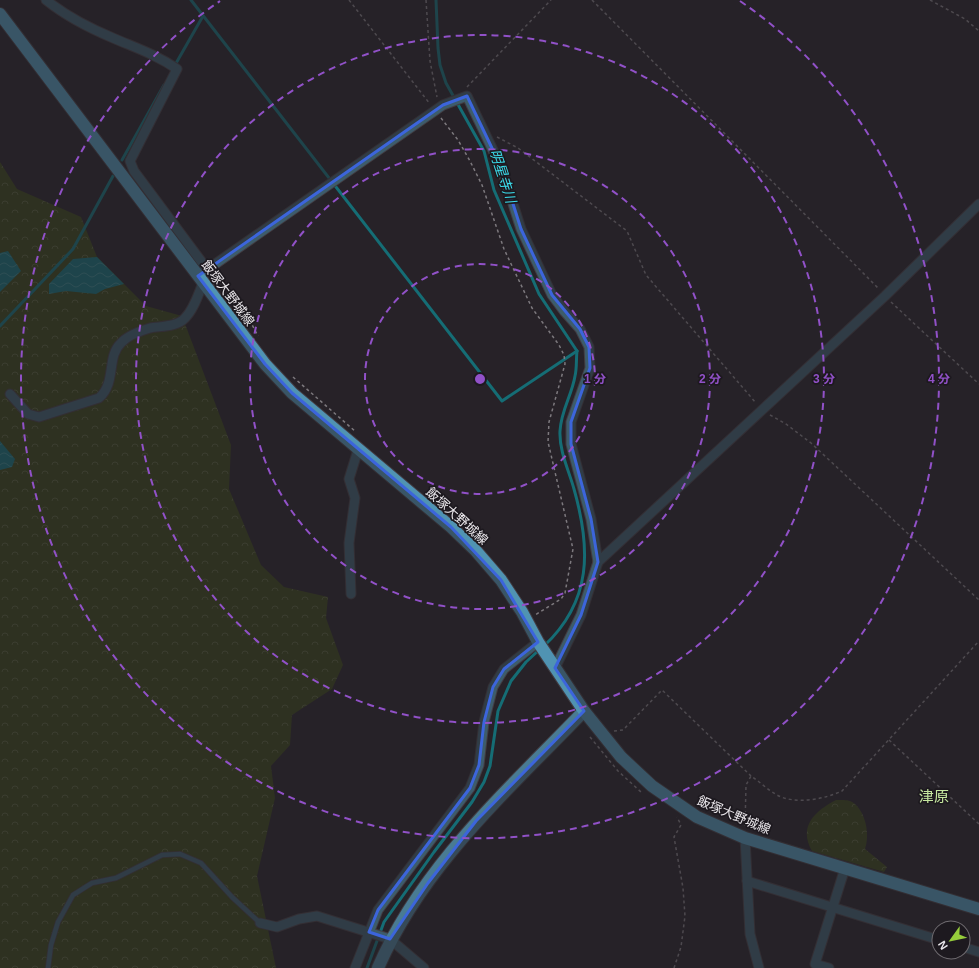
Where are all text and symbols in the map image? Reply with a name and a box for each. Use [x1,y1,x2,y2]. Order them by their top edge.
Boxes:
water label: 明星寺川 [487,147,520,207]
street label: 飯塚大野城線 [199,257,257,329]
centre of rings [473,372,487,386]
text: 1 分 [584,372,606,386]
text: 2 分 [699,372,721,386]
text: 3 分 [813,372,835,386]
text: 4 分 [928,372,950,386]
street label: 飯塚大野城線 [423,484,491,548]
district label: 津原 [919,788,949,805]
street label: 飯塚大野城線 [695,793,773,837]
north arrow [931,920,971,960]
text: N [935,939,950,952]

